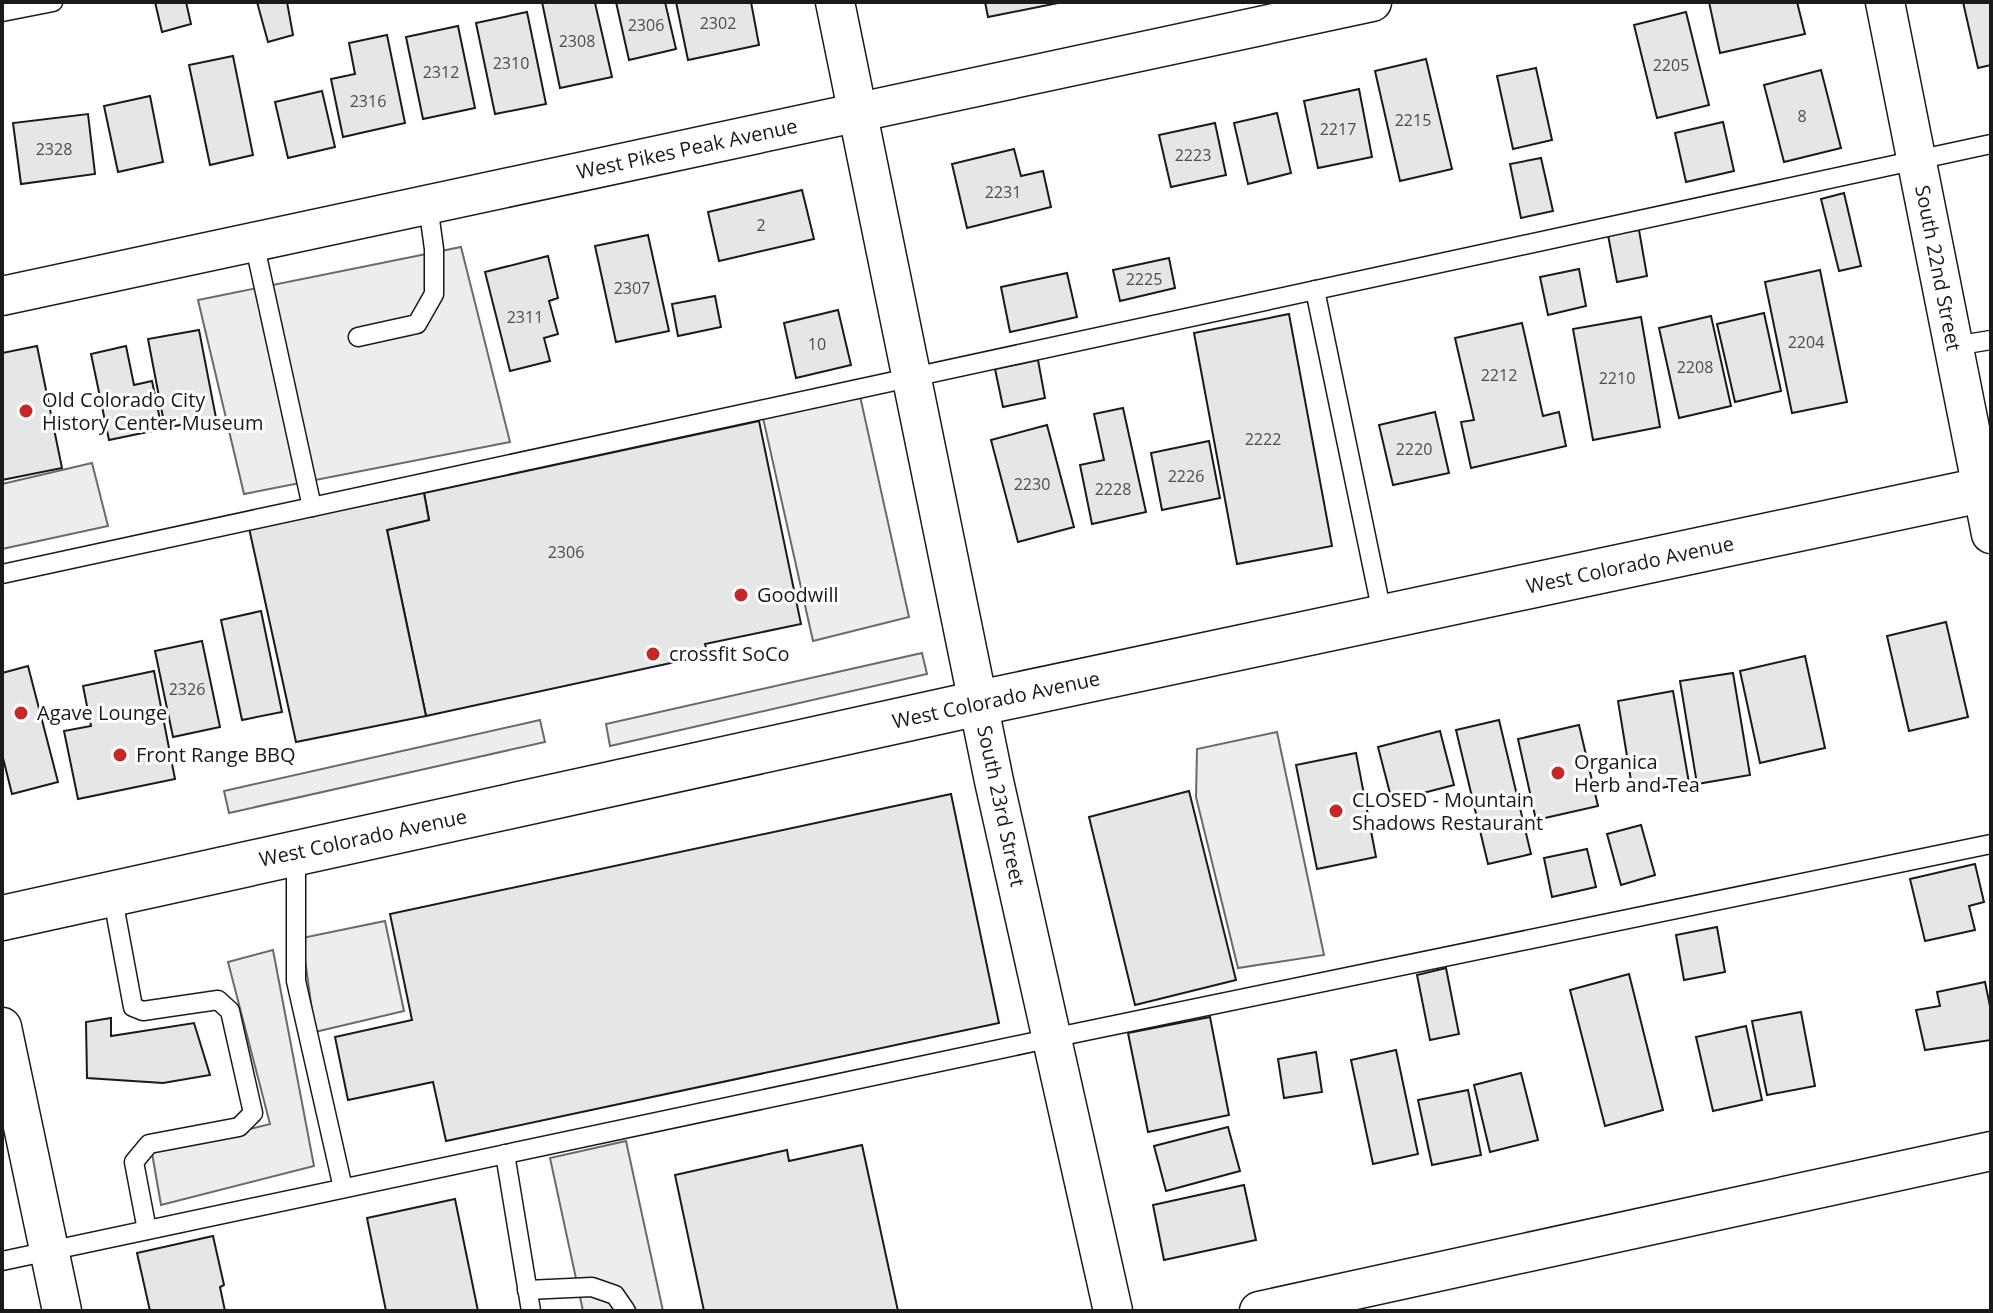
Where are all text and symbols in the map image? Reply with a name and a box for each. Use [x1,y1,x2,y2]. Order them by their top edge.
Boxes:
house number: 2302 [700,12,736,34]
house number: 2306 [628,14,664,36]
house number: 2308 [559,30,595,52]
house number: 2310 [493,52,529,74]
house number: 2205 [1653,54,1689,76]
house number: 2312 [423,61,459,83]
house number: 2316 [350,90,386,112]
house number: 8 [1797,105,1807,127]
house number: 2215 [1395,109,1431,131]
street label: West Pikes Peak Avenue [574,112,800,185]
house number: 2217 [1320,118,1356,140]
house number: 2328 [36,138,72,160]
house number: 2223 [1175,144,1211,166]
house number: 2231 [985,181,1021,203]
street label: South 22nd Street [1909,183,1968,353]
house number: 2 [756,214,766,236]
house number: 2225 [1126,268,1162,290]
house number: 2307 [614,277,650,299]
house number: 2311 [507,306,543,328]
house number: 2204 [1788,331,1824,353]
house number: 10 [808,333,826,355]
house number: 2208 [1677,356,1713,378]
house number: 2212 [1481,364,1517,386]
house number: 2210 [1599,367,1635,389]
place label: Old Colorado City History Center Museum [42,386,264,436]
marker: Old Colorado City History Center Museum [17,402,35,420]
house number: 2222 [1245,428,1281,450]
house number: 2220 [1396,438,1432,460]
house number: 2226 [1168,465,1204,487]
house number: 2230 [1014,473,1050,495]
house number: 2228 [1095,478,1131,500]
street label: West Colorado Avenue [1524,529,1736,600]
house number: 2306 [548,541,584,563]
place label: Goodwill [757,581,838,608]
marker: Goodwill [732,586,750,604]
place label: crossfit SoCo [669,640,790,667]
marker: crossfit SoCo [644,645,662,663]
street label: West Colorado Avenue [890,664,1102,735]
house number: 2326 [169,678,205,700]
place label: Agave Lounge [37,699,167,726]
marker: Agave Lounge [12,704,30,722]
street label: South 23rd Street [971,723,1032,889]
place label: Front Range BBQ [136,741,296,768]
marker: Front Range BBQ [111,746,129,764]
place label: Organica Herb and Tea [1574,748,1700,798]
marker: Organica Herb and Tea [1549,764,1567,782]
place label: CLOSED - Mountain Shadows Restaurant [1352,786,1543,836]
street label: West Colorado Avenue [257,802,469,873]
marker: CLOSED - Mountain Shadows Restaurant [1327,802,1345,820]

